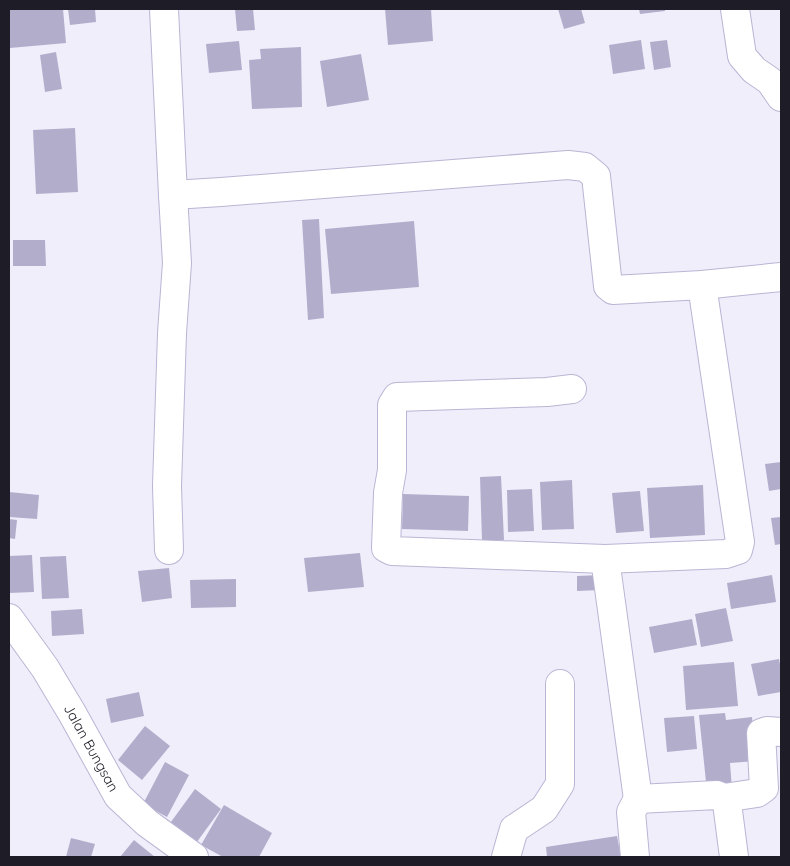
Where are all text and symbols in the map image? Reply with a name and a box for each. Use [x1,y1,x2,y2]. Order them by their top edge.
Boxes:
street label: Jalan Bungsan [60,701,123,795]

